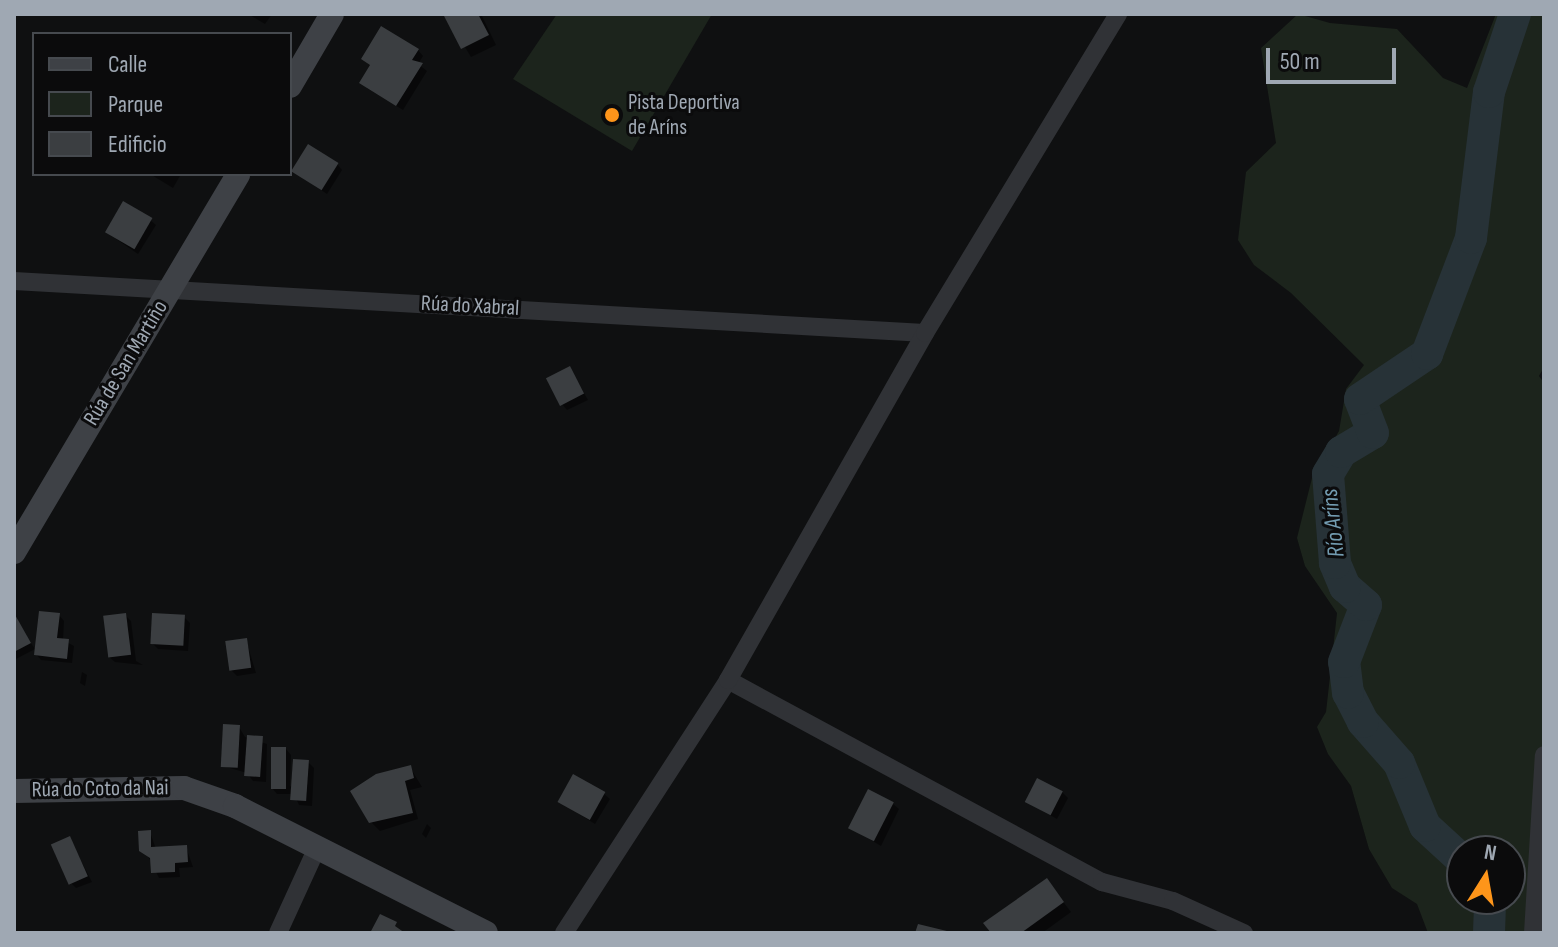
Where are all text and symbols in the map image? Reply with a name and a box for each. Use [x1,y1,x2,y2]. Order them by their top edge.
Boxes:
legend [32,32,292,176]
scale bar [1270,32,1400,82]
text: 50 m [1280,47,1320,76]
text: Calle [108,50,147,79]
place label: Pista Deportiva de Aríns [628,89,740,140]
text: Parque [108,90,163,119]
marker: Pista Deportiva de Aríns [603,106,621,124]
text: Edificio [108,130,167,159]
street label: Rúa do Xabral [420,290,520,322]
street label: Rúa de San Martiño [78,296,174,430]
water label: Río Aríns [1315,487,1351,559]
street label: Rúa do Coto da Nai [31,775,169,803]
north arrow [1446,835,1526,915]
text: N [1482,839,1499,867]

